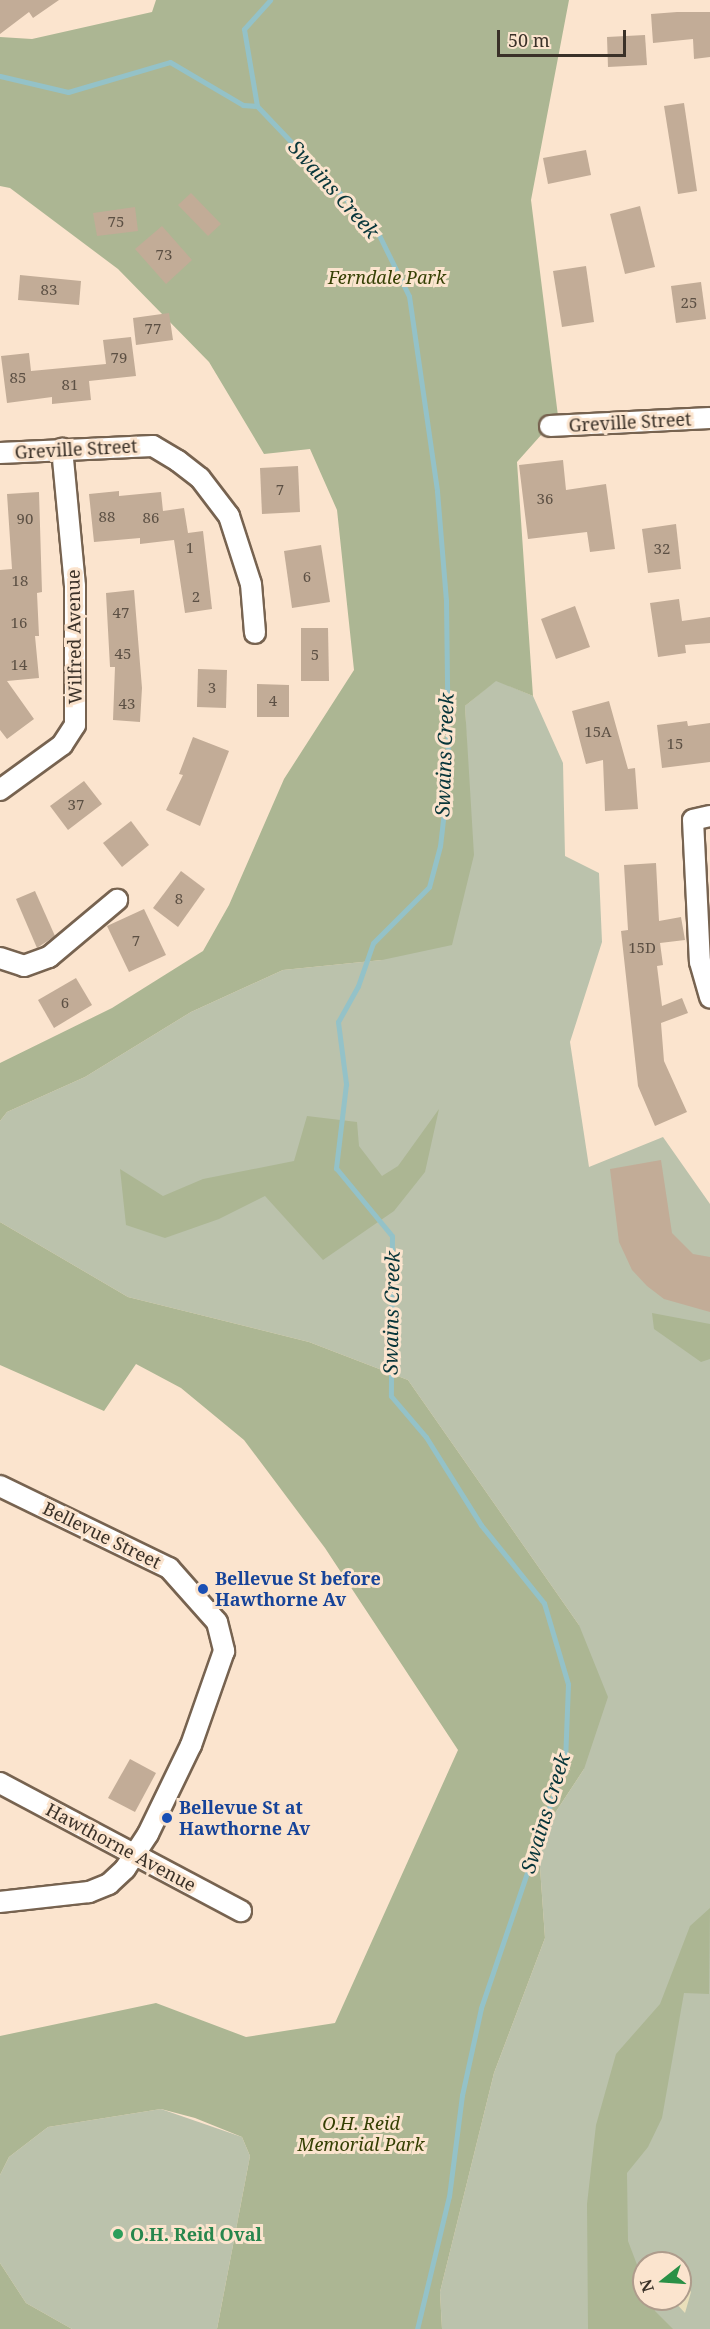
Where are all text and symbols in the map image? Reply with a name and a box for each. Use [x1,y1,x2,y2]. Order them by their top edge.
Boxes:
scale bar [500,18,629,56]
text: 50 m [508,28,550,52]
water label: Swains Creek [284,135,384,243]
house number: 75 [108,213,124,231]
house number: 73 [156,246,172,264]
park label: Ferndale Park [328,266,446,288]
house number: 83 [41,281,57,299]
house number: 25 [681,294,697,312]
house number: 77 [145,320,161,338]
house number: 79 [111,349,127,367]
house number: 85 [10,369,26,387]
house number: 81 [62,376,78,394]
street label: Greville Street [568,408,692,436]
street label: Greville Street [14,435,138,463]
house number: 7 [276,481,284,499]
house number: 36 [537,490,553,508]
house number: 88 [99,508,115,526]
house number: 86 [143,509,159,527]
house number: 90 [17,510,33,528]
house number: 1 [186,539,194,557]
house number: 32 [654,540,670,558]
house number: 6 [303,568,311,586]
street label: Wilfred Avenue [62,569,86,705]
house number: 18 [12,572,28,590]
house number: 2 [192,588,200,606]
house number: 47 [113,604,129,622]
house number: 16 [11,614,27,632]
house number: 45 [115,645,131,663]
house number: 5 [311,646,319,664]
house number: 14 [11,656,27,674]
house number: 3 [208,679,216,697]
house number: 4 [269,692,277,710]
water label: Swains Creek [430,693,458,817]
house number: 43 [119,695,135,713]
house number: 15A [584,723,612,741]
house number: 15 [667,735,683,753]
house number: 37 [68,796,84,814]
house number: 8 [175,890,183,908]
house number: 7 [132,932,140,950]
house number: 15D [628,939,656,957]
house number: 6 [61,994,69,1012]
water label: Swains Creek [378,1251,404,1375]
street label: Bellevue Street [39,1497,165,1573]
place label: Bellevue St before Hawthorne Av [215,1568,381,1610]
marker: Bellevue St before Hawthorne Av [196,1582,210,1596]
water label: Swains Creek [515,1750,575,1876]
place label: Bellevue St at Hawthorne Av [179,1797,310,1840]
street label: Hawthorne Avenue [42,1798,200,1896]
marker: Bellevue St at Hawthorne Av [160,1811,174,1825]
park label: O.H. Reid Memorial Park [298,2113,424,2156]
place label: O.H. Reid Oval [130,2223,262,2245]
marker: O.H. Reid Oval [111,2227,125,2241]
north arrow [632,2251,692,2311]
text: N [634,2276,659,2295]

